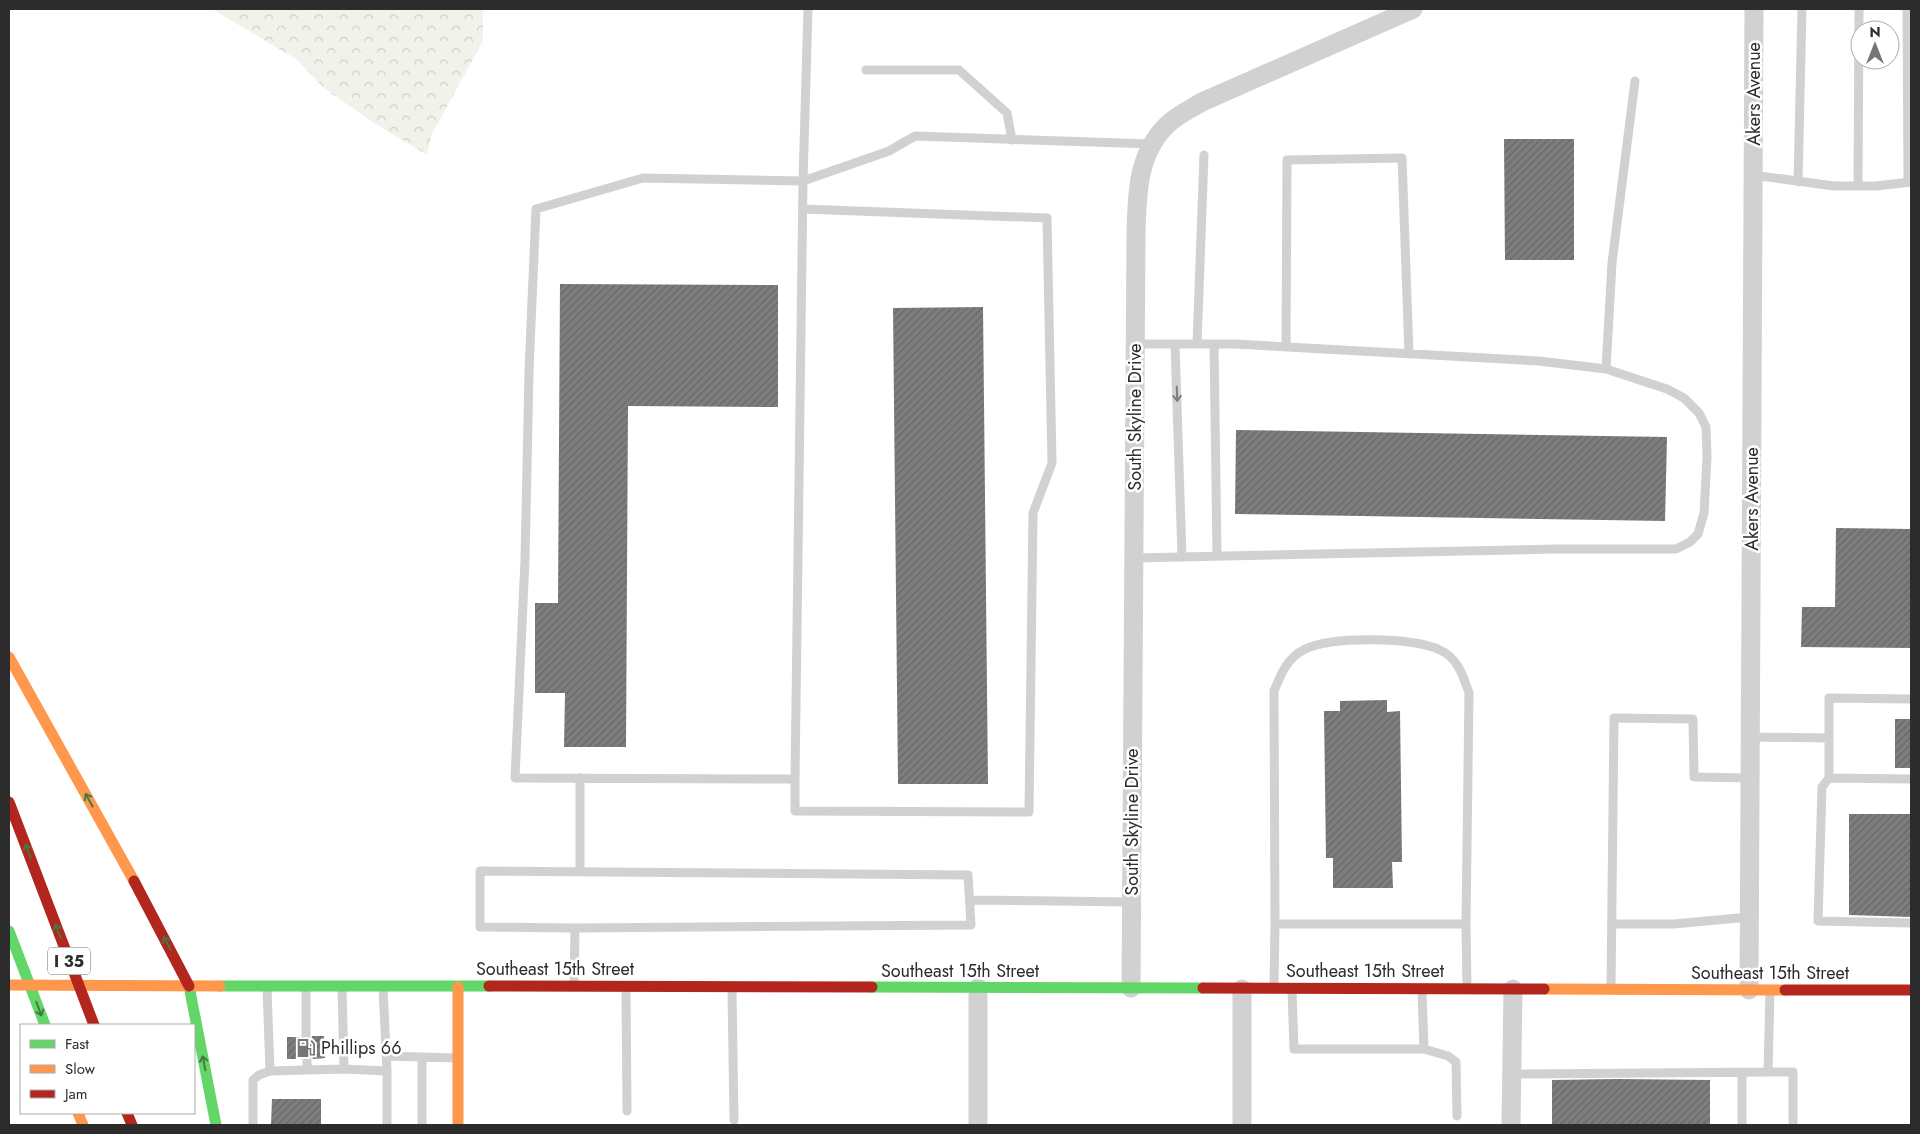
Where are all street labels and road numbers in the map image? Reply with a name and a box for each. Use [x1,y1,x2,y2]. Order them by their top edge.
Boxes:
street label: Akers Avenue [1741,42,1767,146]
street label: South Skyline Drive [1122,343,1148,491]
street label: Akers Avenue [1739,447,1765,551]
street label: South Skyline Drive [1119,748,1145,896]
road number: I 35 [48,948,90,974]
street label: Southeast 15th Street [476,956,635,982]
street label: Southeast 15th Street [881,958,1040,984]
street label: Southeast 15th Street [1286,958,1445,984]
street label: Southeast 15th Street [1691,960,1850,986]

